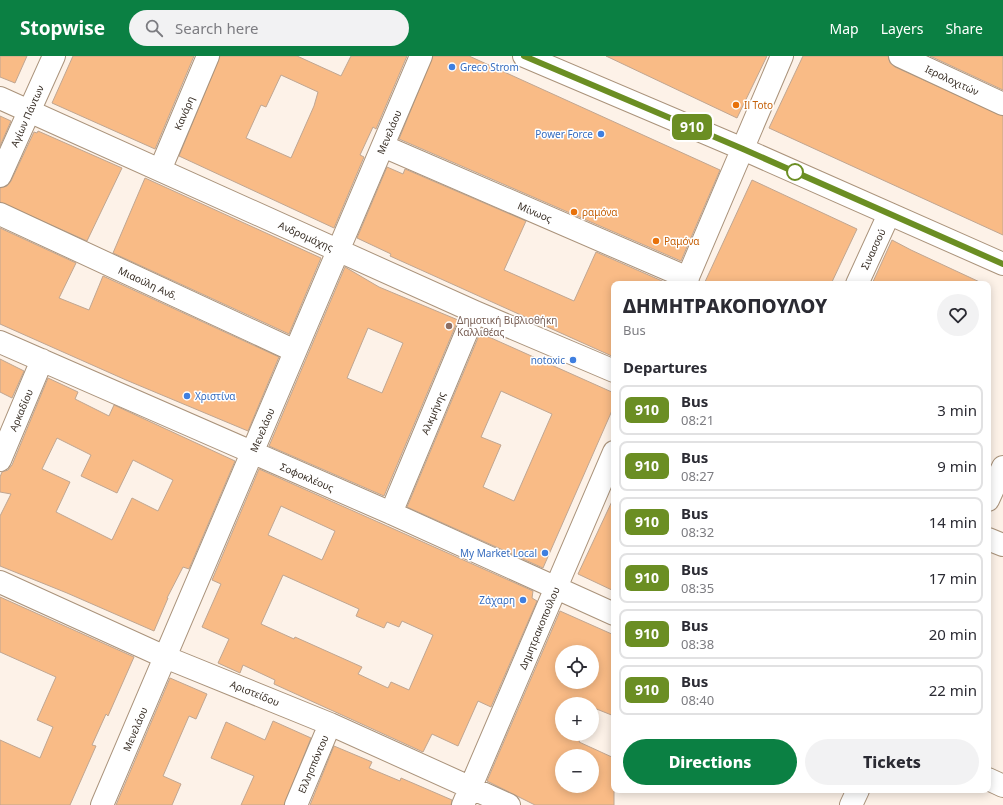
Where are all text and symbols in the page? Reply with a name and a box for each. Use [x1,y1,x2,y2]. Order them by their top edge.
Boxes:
search box [129,10,409,46]
text: Stopwise [20,15,105,41]
icon: search [143,17,165,39]
text: Search here [175,18,259,38]
text: Map [830,19,859,38]
text: Layers [881,19,923,38]
text: Share [945,19,983,38]
place label: Greco Strom [460,60,519,74]
street label: Ιερολοχιτών [923,61,981,99]
marker: Greco Strom [447,62,457,72]
street label: Αγίων Πάντων [7,83,47,149]
street label: Κανάρη [171,94,197,132]
place label: Il Toto [744,98,773,112]
marker: Il Toto [731,100,741,110]
street label: Μενελάου [373,108,405,156]
line badge: 910 [669,114,715,140]
text: 910 [680,117,704,136]
place label: Power Force [535,127,593,141]
marker: Power Force [596,129,606,139]
unlabelled marker [786,163,804,181]
street label: Μίνωος [516,198,554,226]
place label: ραμόνα [582,205,618,219]
marker: ραμόνα [569,207,579,217]
street label: Ανδρομάχης [276,218,336,254]
street label: Σινασσού [857,226,889,272]
place label: Ραμόνα [664,234,700,248]
marker: Ραμόνα [651,236,661,246]
street label: Μιαούλη Ανδ. [116,263,180,303]
text: ΔΗΜΗΤΡΑΚΟΠΟΥΛΟΥ [623,293,827,319]
button: heart [937,294,979,336]
place label: Δημοτική Βιβλιοθήκη Καλλιθέας [457,313,557,339]
marker: Δημοτική Βιβλιοθήκη Καλλιθέας [444,321,454,331]
text: Bus [623,321,646,339]
place label: notoxic [531,353,565,367]
marker: notoxic [568,355,578,365]
text: Departures [623,357,707,377]
street label: Αρκαδίου [6,387,36,433]
place label: Χριστίνα [195,389,236,403]
street label: Αλκμήνης [418,389,448,437]
marker: Χριστίνα [182,391,192,401]
text: Bus [681,391,708,411]
text: 910 [635,400,659,419]
text: 3 min [937,400,977,420]
street label: Μενελάου [246,406,278,454]
text: 08:21 [681,411,714,429]
text: Bus [681,447,708,467]
text: 910 [635,456,659,475]
text: 9 min [937,456,977,476]
street label: Σοφοκλέους [278,459,336,495]
text: 08:27 [681,467,714,485]
text: Bus [681,503,708,523]
text: 910 [635,512,659,531]
text: 14 min [929,512,977,532]
text: 08:32 [681,523,714,541]
place label: My Market Local [460,546,537,560]
marker: My Market Local [540,548,550,558]
text: Bus [681,559,708,579]
text: 910 [635,568,659,587]
text: 17 min [929,568,977,588]
text: 08:35 [681,579,714,597]
street label: Δημητρακοπούλου [515,585,563,671]
place label: Ζάχαρη [479,593,515,607]
marker: Ζάχαρη [518,595,528,605]
text: Bus [681,615,708,635]
text: 910 [635,624,659,643]
text: 20 min [929,624,977,644]
text: 08:38 [681,635,714,653]
map controls [555,645,599,793]
button: locate [555,645,599,689]
text: Bus [681,671,708,691]
street label: Αριστείδου [228,677,282,709]
text: 910 [635,680,659,699]
text: 22 min [929,680,977,700]
text: 08:40 [681,691,714,709]
button: + [555,697,599,741]
street label: Μενελάου [119,705,151,753]
street label: Ελλησπόντου [294,733,332,795]
button: Directions [623,739,797,785]
button: Tickets [805,739,979,785]
button: − [555,749,599,793]

